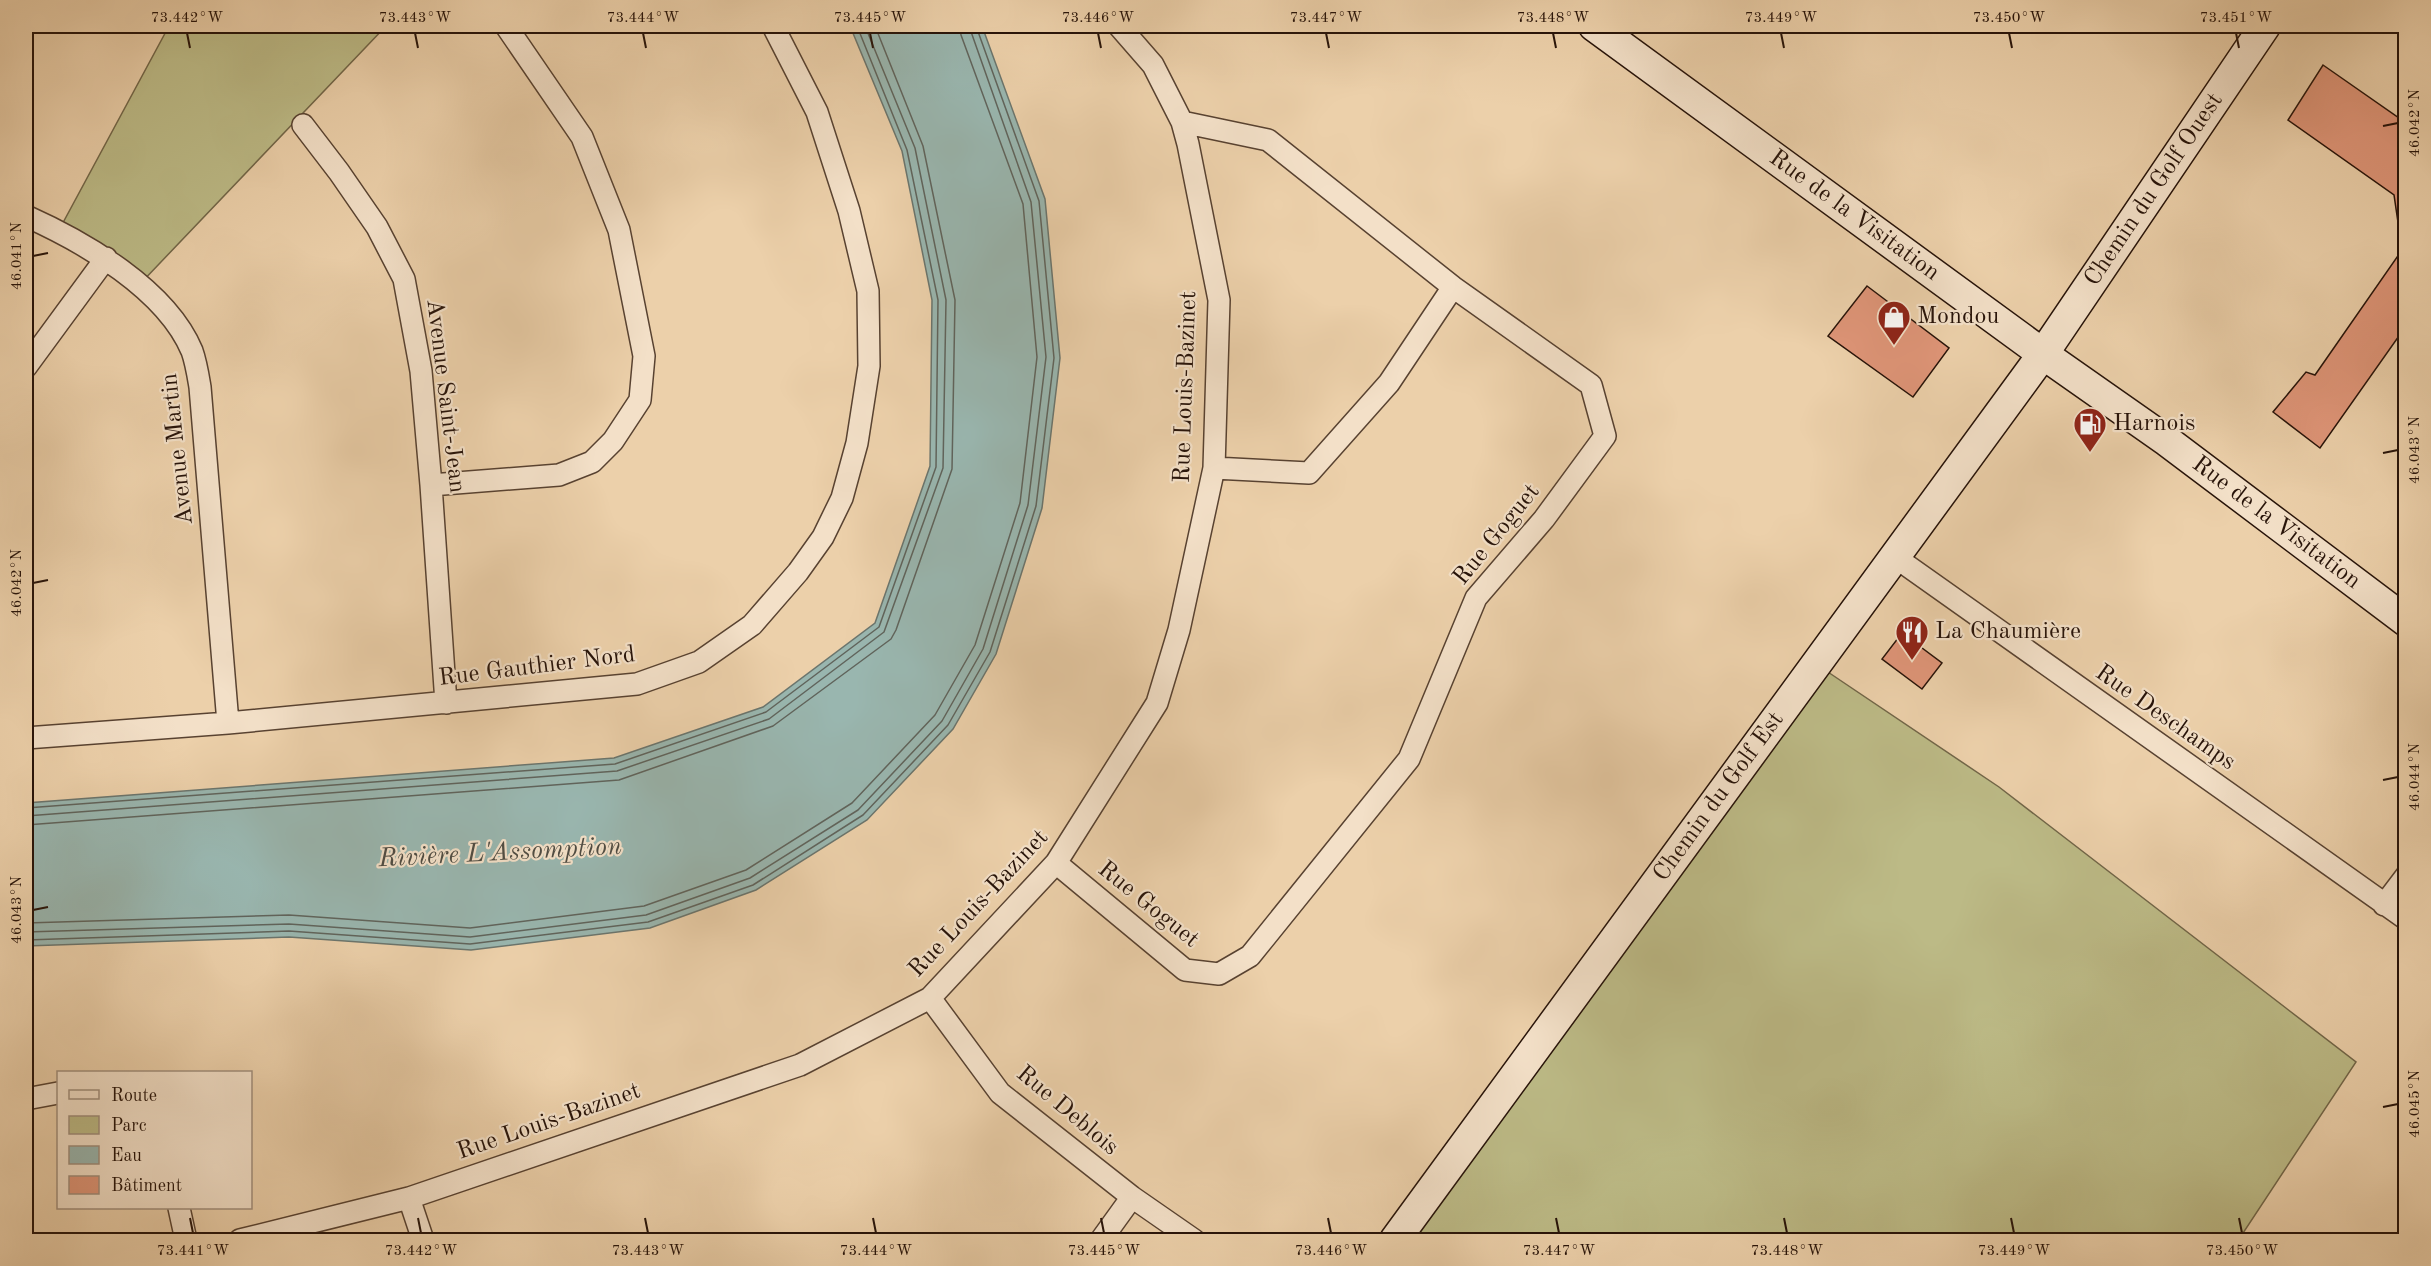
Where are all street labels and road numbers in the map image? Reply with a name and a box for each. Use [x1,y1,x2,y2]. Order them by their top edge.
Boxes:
street label: Chemin du Golf Ouest [2080,89,2228,291]
street label: Rue de la Visitation [1765,146,1944,286]
street label: Rue Louis-Bazinet [1171,291,1201,483]
street label: Avenue Saint-Jean [421,298,469,494]
street label: Avenue Martin [158,372,198,526]
street label: Rue de la Visitation [2187,452,2365,594]
street label: Rue Goguet [1449,480,1545,590]
street label: Rue Gauthier Nord [437,643,637,691]
street label: Rue Deschamps [2090,661,2240,775]
street label: Chemin du Golf Est [1649,708,1789,886]
street label: Rue Louis-Bazinet [905,826,1053,982]
street label: Rue Goguet [1093,857,1203,953]
street label: Rue Deblois [1011,1062,1123,1160]
street label: Rue Louis-Bazinet [454,1079,644,1165]

